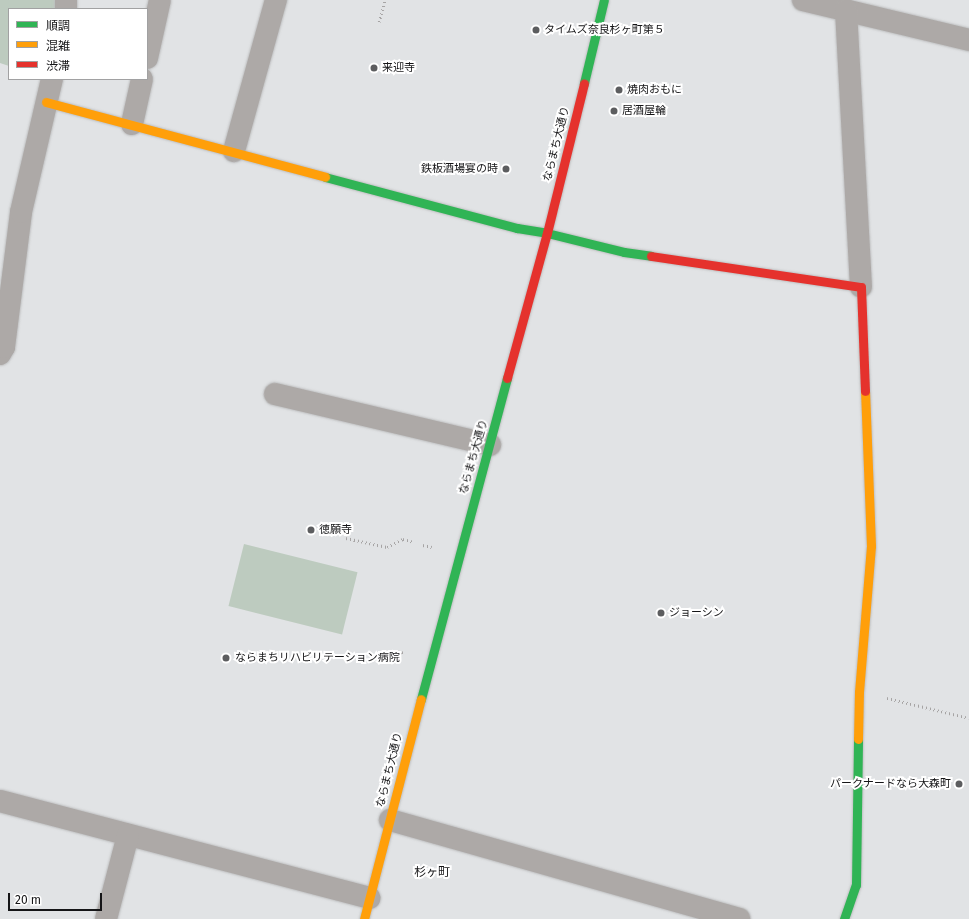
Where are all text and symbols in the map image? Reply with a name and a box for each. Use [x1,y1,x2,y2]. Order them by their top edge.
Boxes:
legend [8,8,148,80]
text: 順調 [46,19,70,33]
place label: タイムズ奈良杉ヶ町第５ [544,23,665,37]
marker: タイムズ奈良杉ヶ町第５ [531,25,541,35]
text: 混雑 [46,39,70,53]
text: 渋滞 [46,59,70,73]
place label: 来迎寺 [382,61,415,75]
marker: 来迎寺 [369,63,379,73]
place label: 焼肉おもに [627,83,682,97]
marker: 焼肉おもに [614,85,624,95]
place label: 居酒屋輪 [622,104,666,118]
street label: ならまち大通り [541,105,573,183]
marker: 居酒屋輪 [609,106,619,116]
place label: 鉄板酒場宴の時 [421,162,498,176]
marker: 鉄板酒場宴の時 [501,164,511,174]
street label: ならまち大通り [457,418,491,496]
place label: 徳願寺 [319,523,352,537]
marker: 徳願寺 [306,525,316,535]
place label: ジョーシン [669,606,724,620]
marker: ジョーシン [656,608,666,618]
place label: ならまちリハビリテーション病院 [235,651,400,665]
marker: ならまちリハビリテーション病院 [220,652,232,664]
street label: ならまち大通り [374,731,406,809]
place label: パークナードなら大森町 [830,777,951,791]
marker: パークナードなら大森町 [954,779,964,789]
district label: 杉ヶ町 [414,866,450,880]
scale bar [10,885,104,911]
text: 20 m [15,893,41,907]

